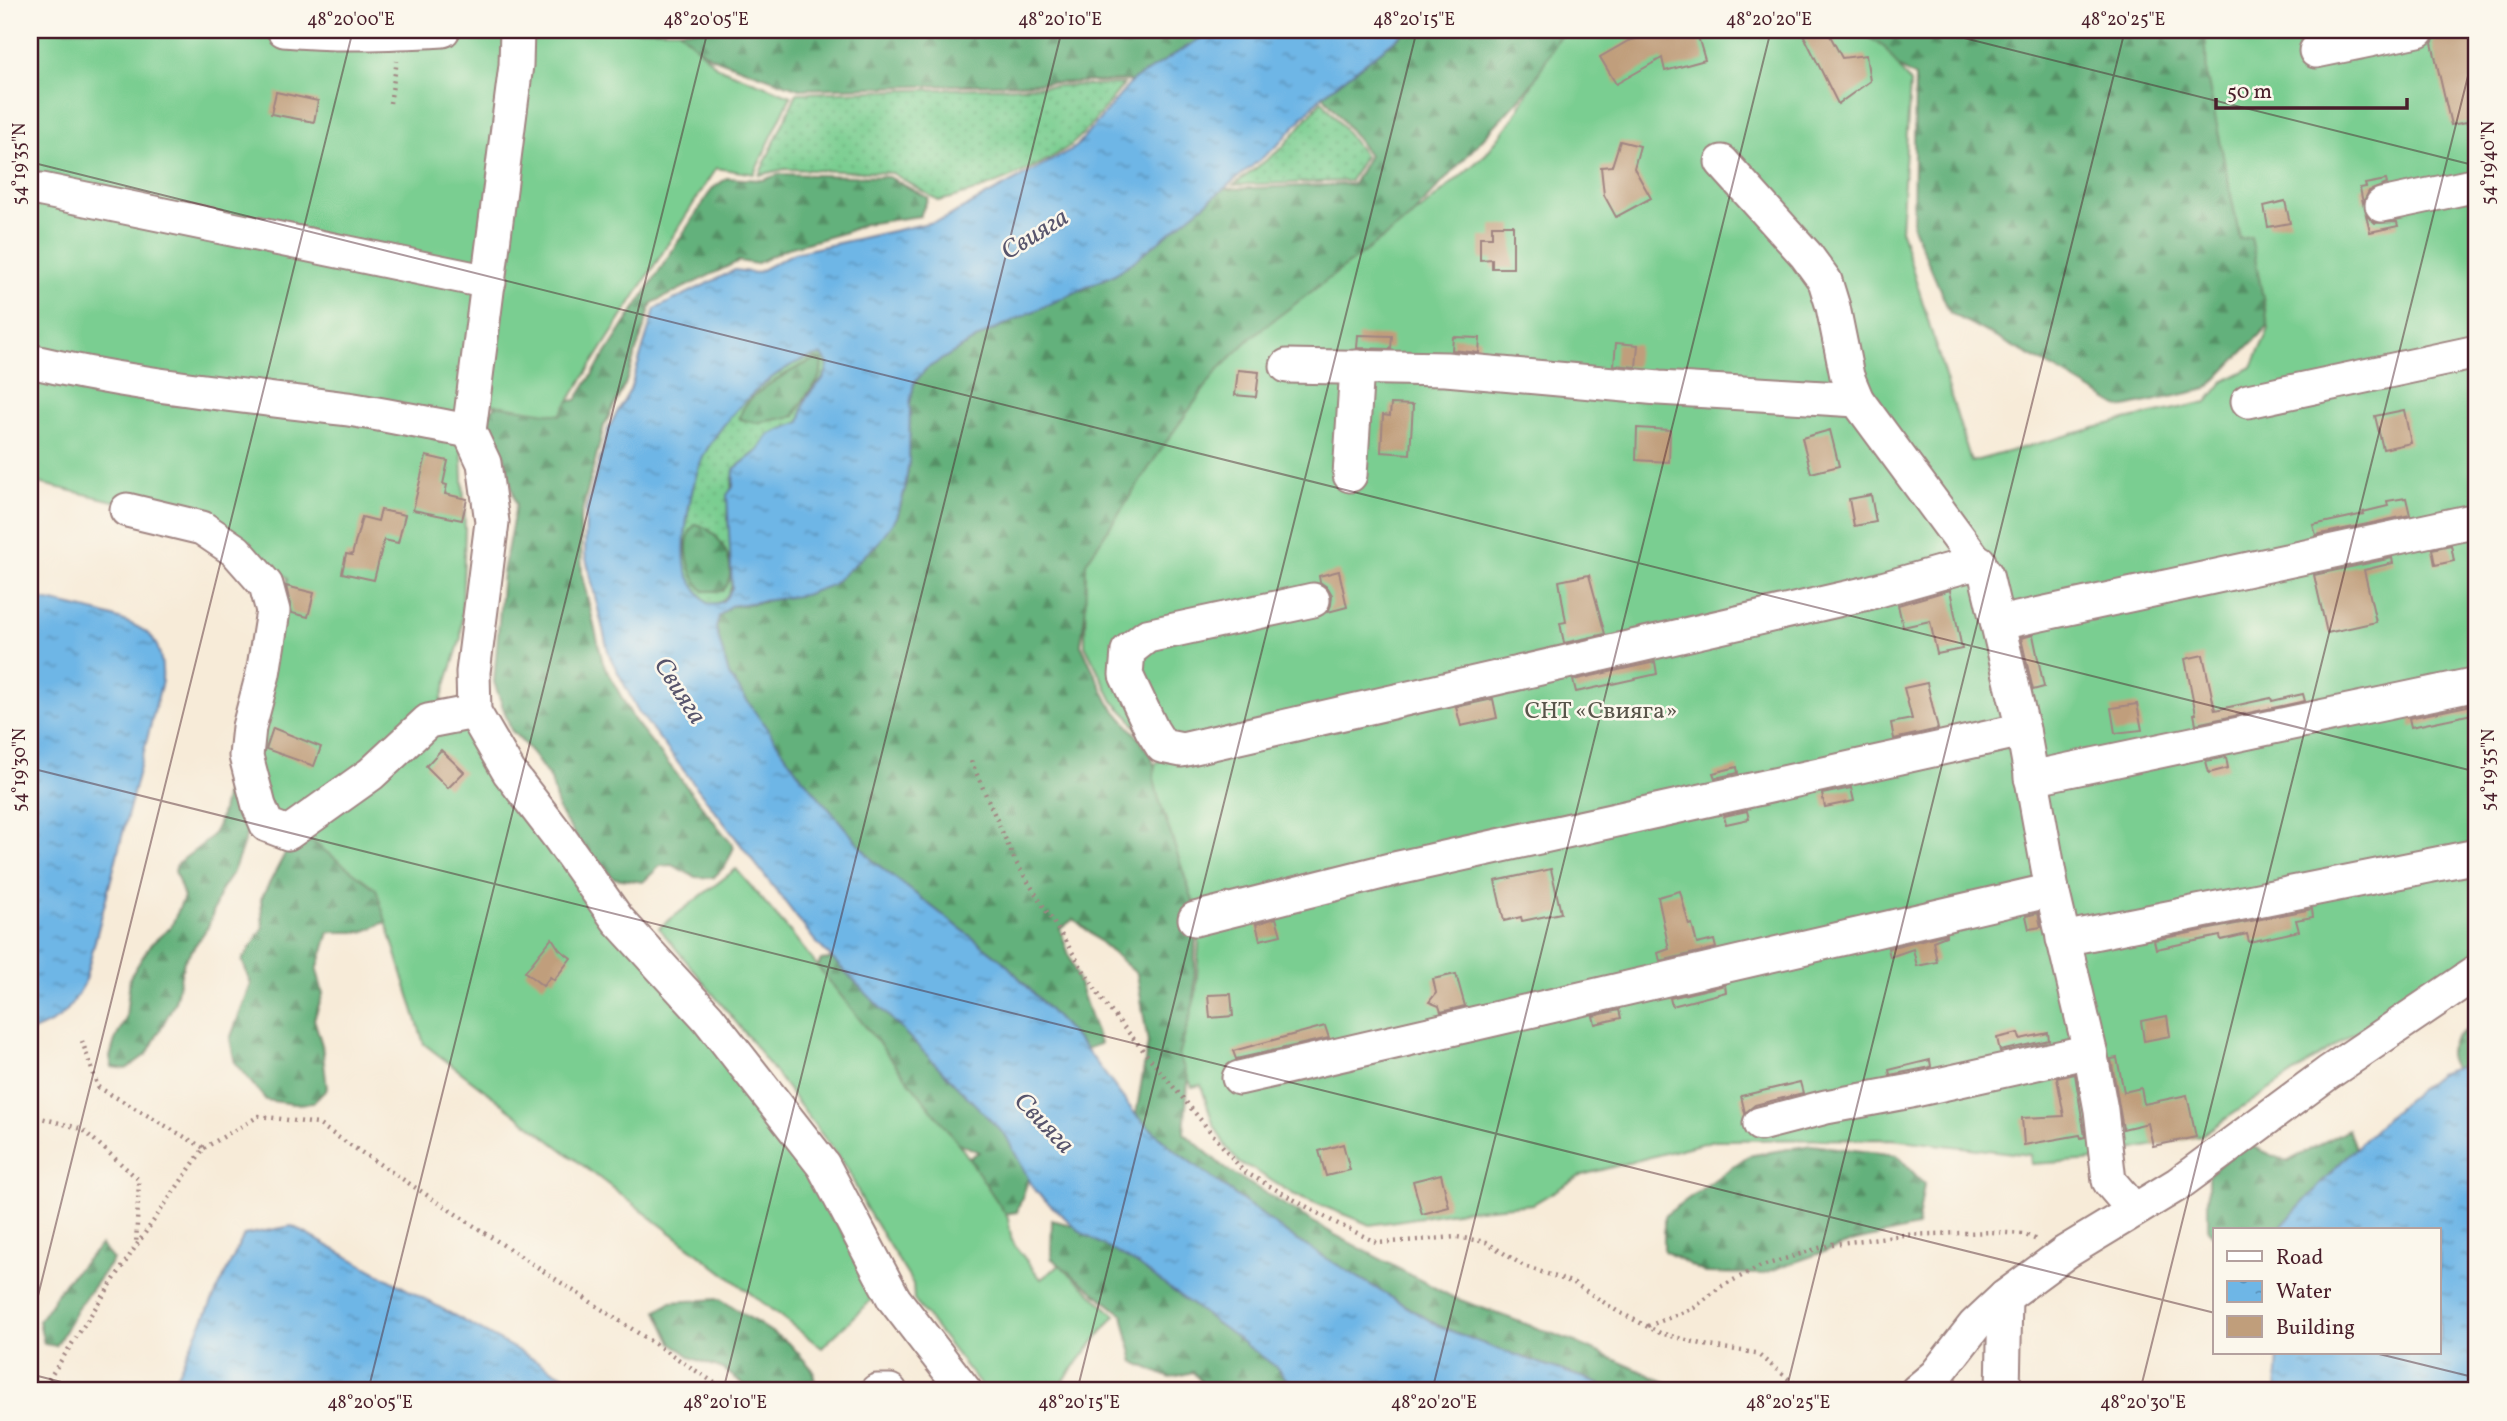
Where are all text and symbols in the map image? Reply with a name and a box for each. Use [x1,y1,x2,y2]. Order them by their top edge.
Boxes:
text: 48°20'00"E [307,8,395,33]
text: 48°20'05"E [663,8,749,33]
text: 48°20'10"E [1018,8,1102,33]
text: 48°20'15"E [1373,8,1455,33]
text: 48°20'20"E [1726,8,1812,33]
text: 48°20'25"E [2081,8,2166,33]
scale bar [2216,66,2407,110]
text: 50 m [2227,78,2272,107]
text: 54°19'40"N [2477,121,2502,205]
text: 54°19'35"N [8,123,33,205]
water label: Свияга [994,200,1076,269]
water label: Свияга [644,650,714,732]
park label: СНТ «Свияга» [1525,695,1677,729]
text: 54°19'30"N [8,728,33,812]
text: 54°19'35"N [2477,729,2502,811]
water label: Свияга [1005,1084,1082,1162]
legend [2213,1228,2440,1354]
text: Road [2276,1244,2323,1273]
text: Water [2276,1278,2332,1307]
text: Building [2276,1314,2355,1343]
text: 48°20'05"E [327,1391,413,1416]
text: 48°20'10"E [683,1391,767,1416]
text: 48°20'15"E [1038,1391,1120,1416]
text: 48°20'20"E [1391,1391,1477,1416]
text: 48°20'25"E [1746,1391,1831,1416]
text: 48°20'30"E [2100,1391,2186,1416]

